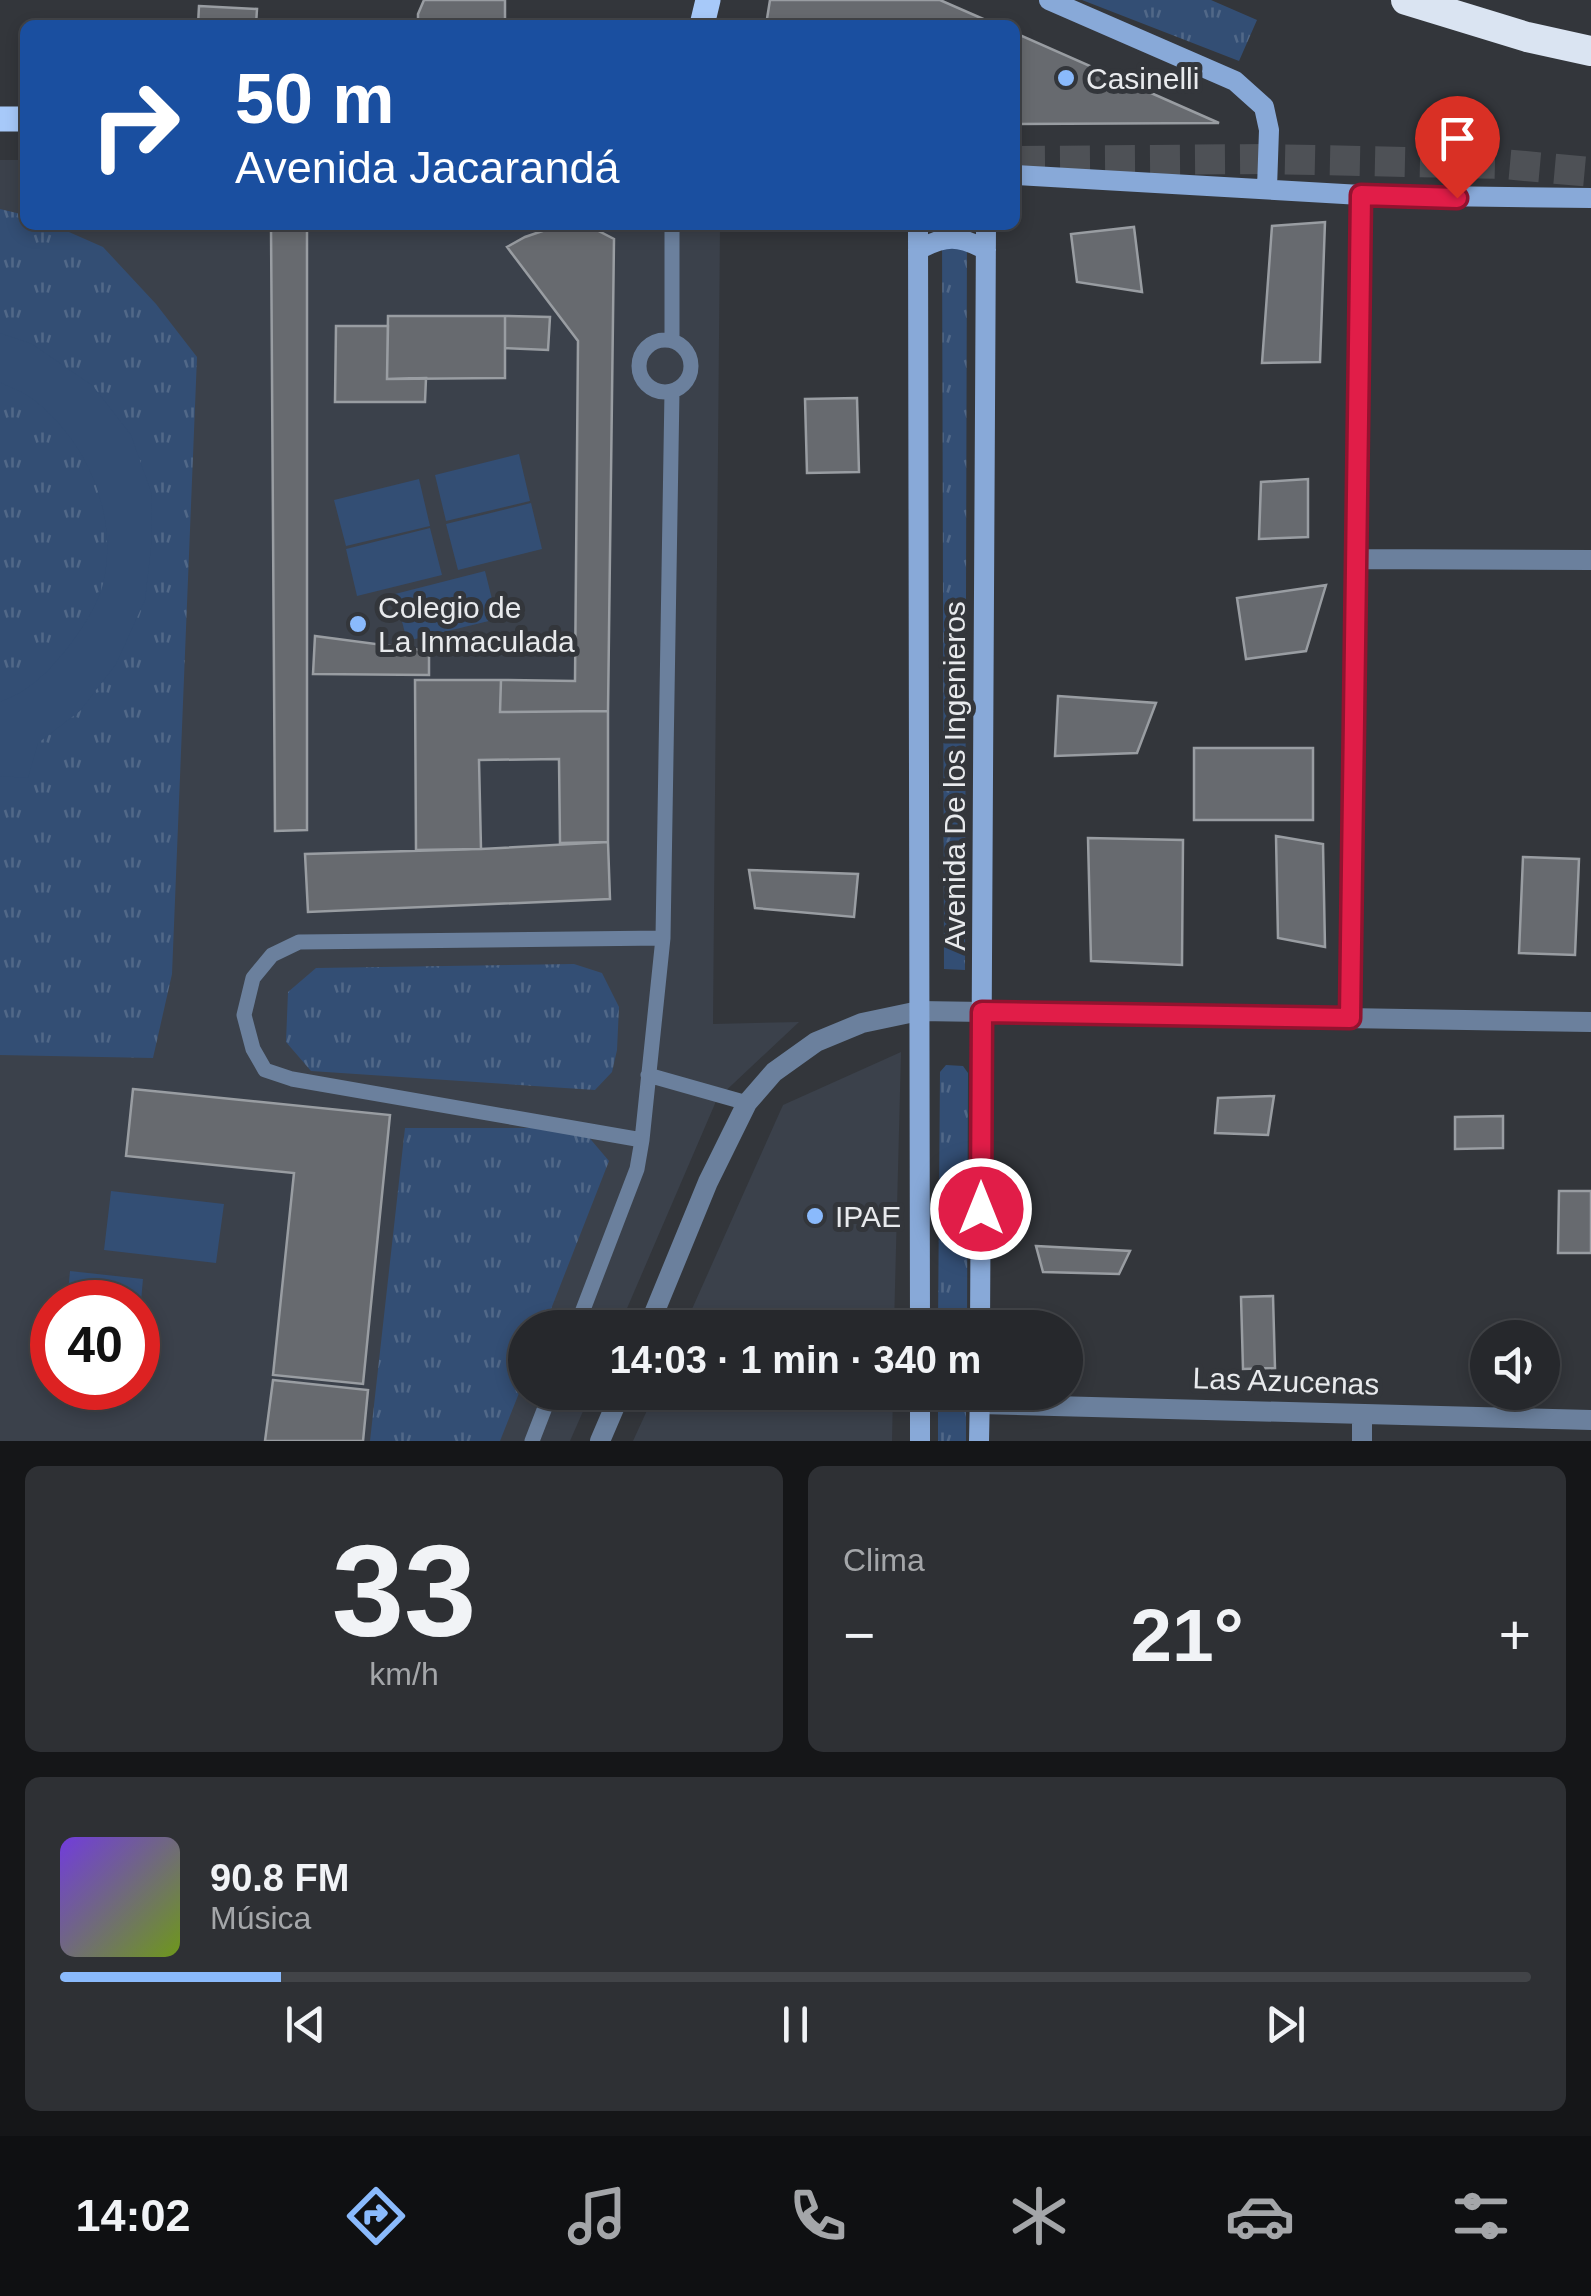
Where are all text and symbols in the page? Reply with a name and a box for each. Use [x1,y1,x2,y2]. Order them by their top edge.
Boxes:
icon: right [70,60,200,190]
text: 50 m [235,60,395,138]
place label: Casinelli [1086,62,1199,95]
marker: Casinelli [1055,67,1077,89]
pin [1415,96,1500,199]
icon: arrive [1430,111,1485,166]
text: Avenida Jacarandá [235,142,619,193]
place label: Colegio de La Inmaculada [378,591,575,658]
street label: Avenida De los Ingenieros [938,601,971,951]
marker: Colegio de La Inmaculada [347,613,369,635]
position arrow [929,1157,1033,1261]
place label: IPAE [835,1200,901,1233]
marker: IPAE [804,1205,826,1227]
speed limit sign: 40 [30,1280,160,1410]
map controls [1470,1320,1560,1410]
button: sound [1470,1320,1560,1410]
text: 14:03 · 1 min · 340 m [610,1339,981,1381]
street label: Las Azucenas [1192,1361,1380,1401]
text: 33 [332,1518,476,1664]
text: Clima [843,1542,925,1578]
text: 21° [1130,1593,1244,1677]
text: − [843,1604,875,1666]
text: + [1499,1604,1531,1666]
text: km/h [369,1656,439,1692]
text: 90.8 FM [210,1857,349,1899]
text: Música [210,1900,311,1936]
icon: previous [278,1997,333,2052]
icon: pause [768,1997,823,2052]
icon: next [1258,1997,1313,2052]
icon: directions [341,2181,411,2251]
icon: music [562,2181,632,2251]
icon: phone [783,2181,853,2251]
icon: climate [1004,2181,1074,2251]
icon: car [1225,2181,1295,2251]
icon: filters [1446,2181,1516,2251]
text: 14:02 [75,2190,191,2241]

